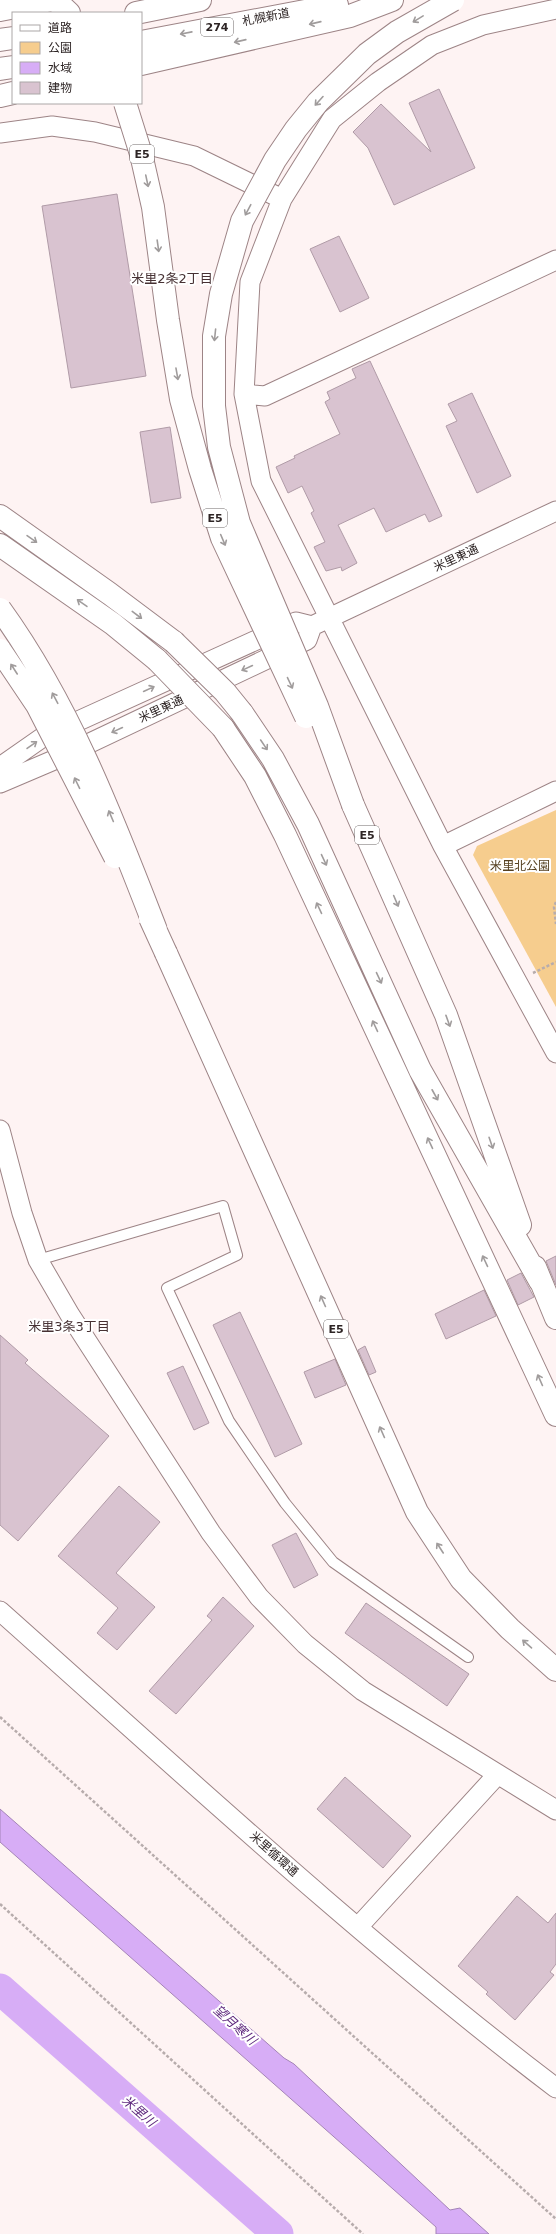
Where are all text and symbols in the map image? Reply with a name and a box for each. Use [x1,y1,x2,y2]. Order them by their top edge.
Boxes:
street label: 札幌新道 [241,6,291,28]
legend [12,12,142,104]
one-way arrow [412,15,424,23]
road number: 274 [201,18,233,36]
one-way arrow [309,20,322,28]
text: 道路 [48,21,72,35]
one-way arrow [180,29,193,37]
one-way arrow [234,37,247,45]
text: 公園 [48,41,72,55]
text: 水域 [48,61,72,75]
text: 建物 [48,81,72,95]
one-way arrow [314,96,323,107]
road number: E5 [130,145,154,163]
one-way arrow [144,174,152,187]
one-way arrow [244,204,251,216]
one-way arrow [154,239,162,252]
district label: 米里2条2丁目 [131,271,213,286]
one-way arrow [211,328,219,341]
one-way arrow [173,367,181,380]
road number: E5 [203,509,227,527]
one-way arrow [220,533,227,545]
one-way arrow [26,535,37,543]
street label: 米里東通 [431,542,481,574]
one-way arrow [77,599,88,607]
one-way arrow [132,610,143,619]
one-way arrow [10,664,18,675]
one-way arrow [241,665,253,672]
one-way arrow [287,676,294,688]
one-way arrow [143,685,155,692]
one-way arrow [51,692,59,704]
street label: 米里東通 [136,693,186,725]
one-way arrow [111,727,123,734]
one-way arrow [260,740,268,751]
one-way arrow [26,741,37,749]
one-way arrow [73,777,80,789]
one-way arrow [107,810,115,822]
road number: E5 [355,826,379,844]
one-way arrow [321,854,328,866]
park label: 米里北公園 [490,859,550,873]
one-way arrow [393,895,401,907]
one-way arrow [315,903,322,915]
one-way arrow [375,972,383,984]
one-way arrow [444,1014,452,1026]
one-way arrow [371,1020,378,1032]
one-way arrow [431,1089,439,1101]
one-way arrow [488,1137,495,1150]
one-way arrow [426,1138,433,1150]
one-way arrow [481,1255,488,1267]
one-way arrow [319,1295,326,1307]
district label: 米里3条3丁目 [28,1319,110,1334]
road number: E5 [324,1320,348,1338]
one-way arrow [536,1374,543,1386]
one-way arrow [378,1426,385,1438]
one-way arrow [436,1542,444,1554]
one-way arrow [522,1639,532,1649]
street label: 米里循環通 [247,1829,301,1879]
water label: 望月寒川 [211,2002,261,2049]
water label: 米里川 [119,2093,160,2131]

